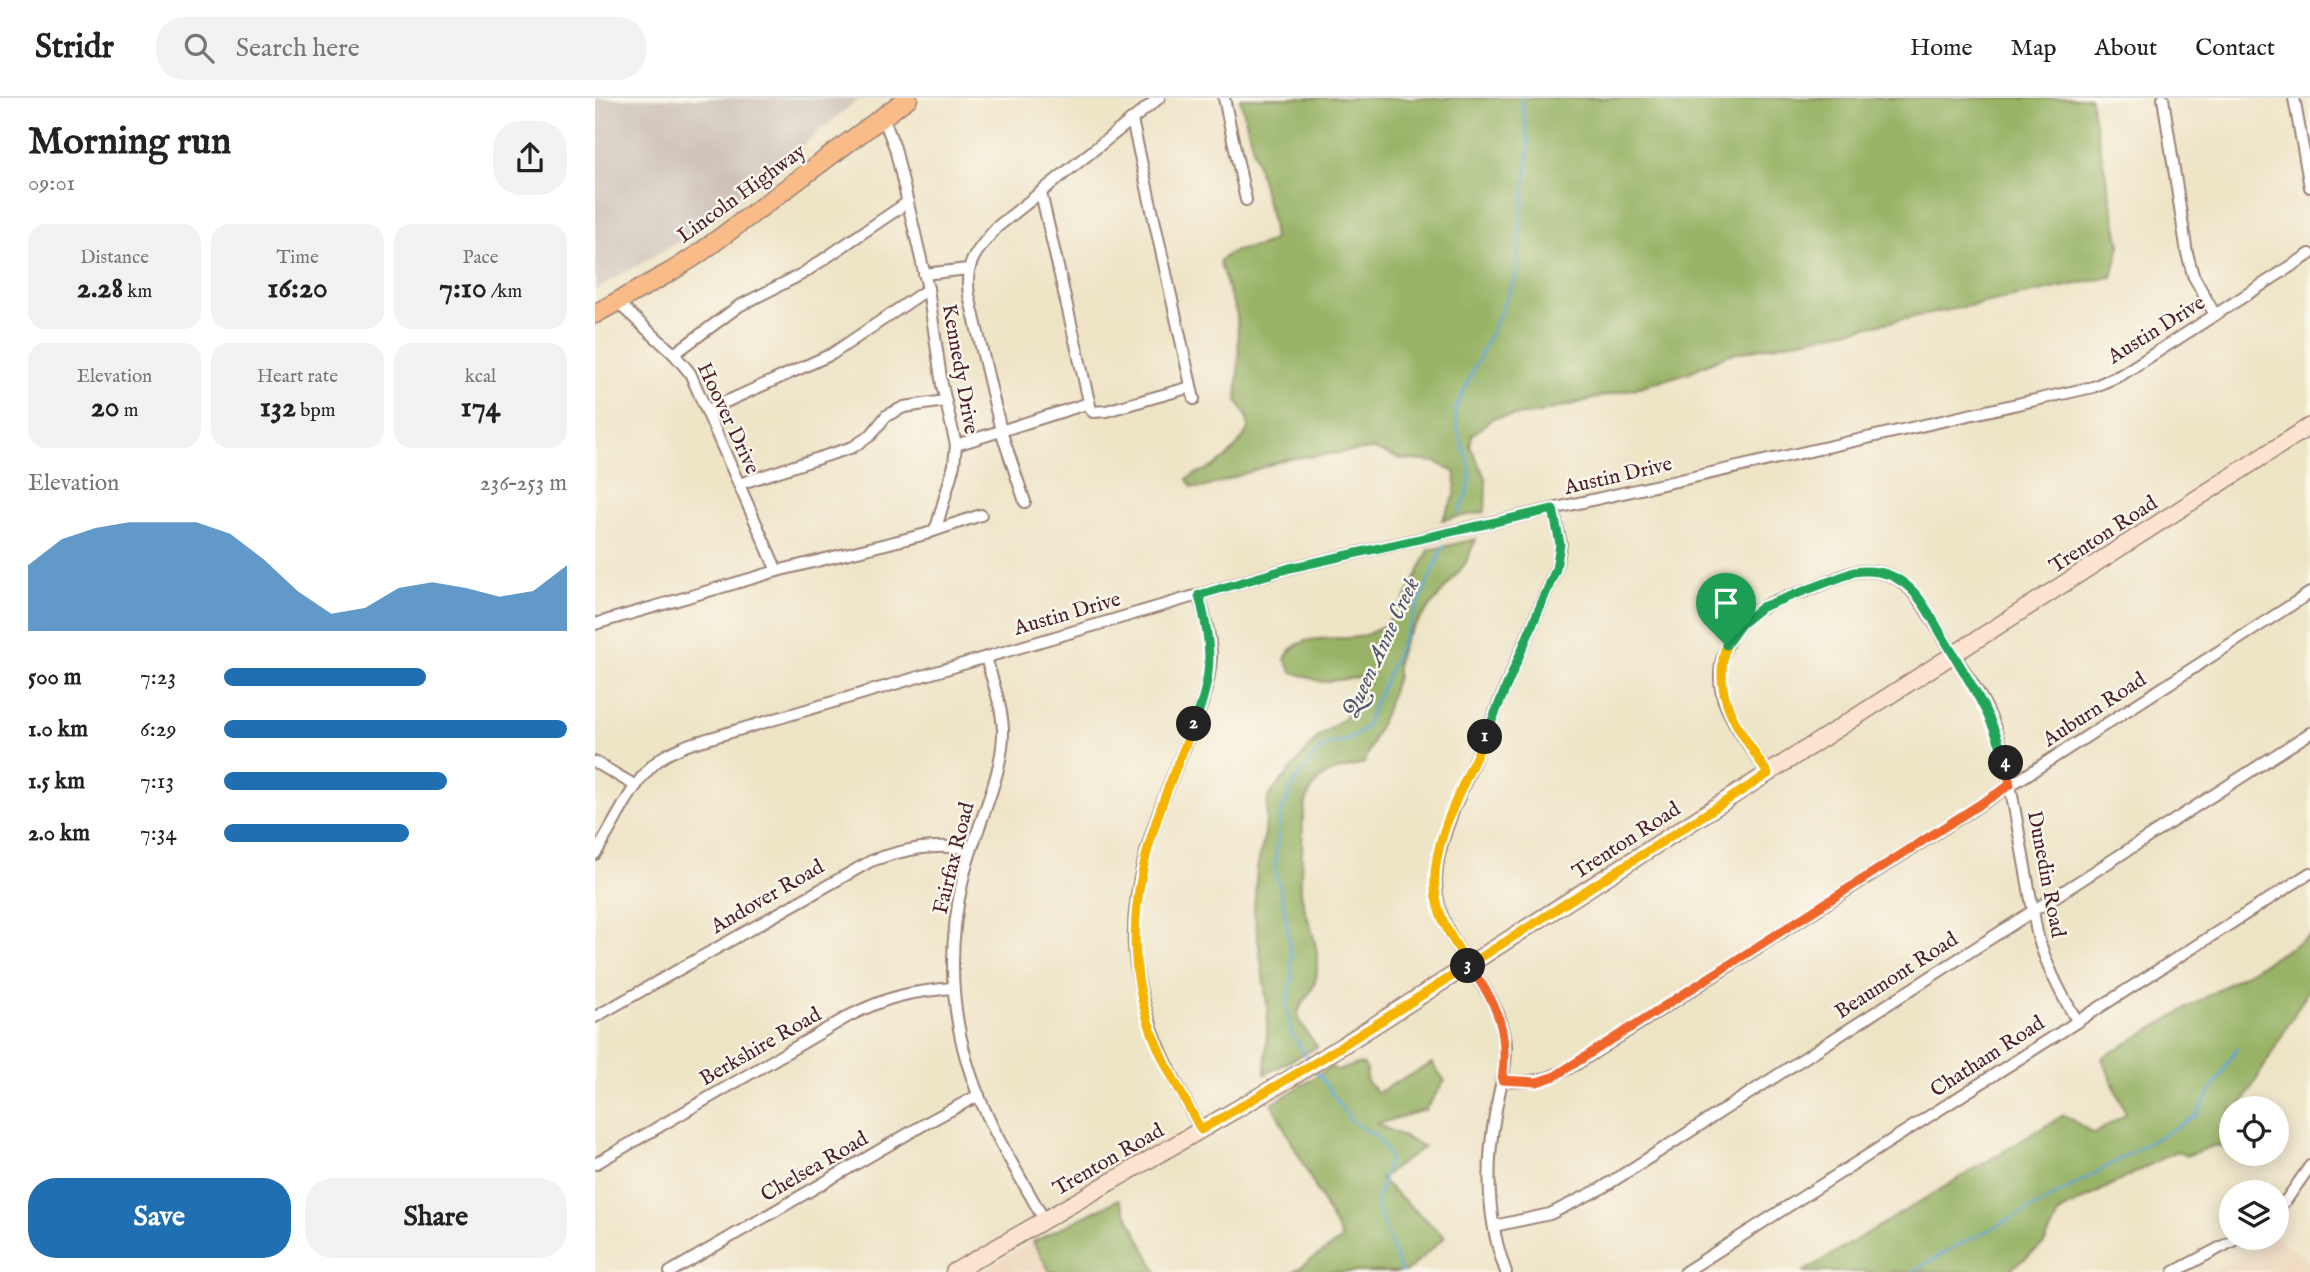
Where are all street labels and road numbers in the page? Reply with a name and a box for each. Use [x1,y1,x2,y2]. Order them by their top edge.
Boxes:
street label: Lincoln Highway [672,138,812,250]
street label: Austin Drive [2102,289,2211,371]
street label: Kennedy Drive [935,302,984,437]
street label: Hoover Drive [690,358,765,479]
street label: Austin Drive [1561,451,1675,502]
street label: Trenton Road [2045,490,2164,580]
street label: Austin Drive [1010,586,1124,643]
street label: Auburn Road [2037,666,2152,754]
street label: Trenton Road [1568,796,1687,886]
street label: Fairfax Road [928,799,982,917]
street label: Dunedin Road [2020,809,2071,941]
street label: Andover Road [705,854,830,941]
street label: Beaumont Road [1830,926,1964,1026]
street label: Berkshire Road [695,1001,827,1093]
street label: Chatham Road [1926,1010,2051,1104]
street label: Trenton Road [1048,1117,1170,1203]
street label: Chelsea Road [756,1125,874,1209]

